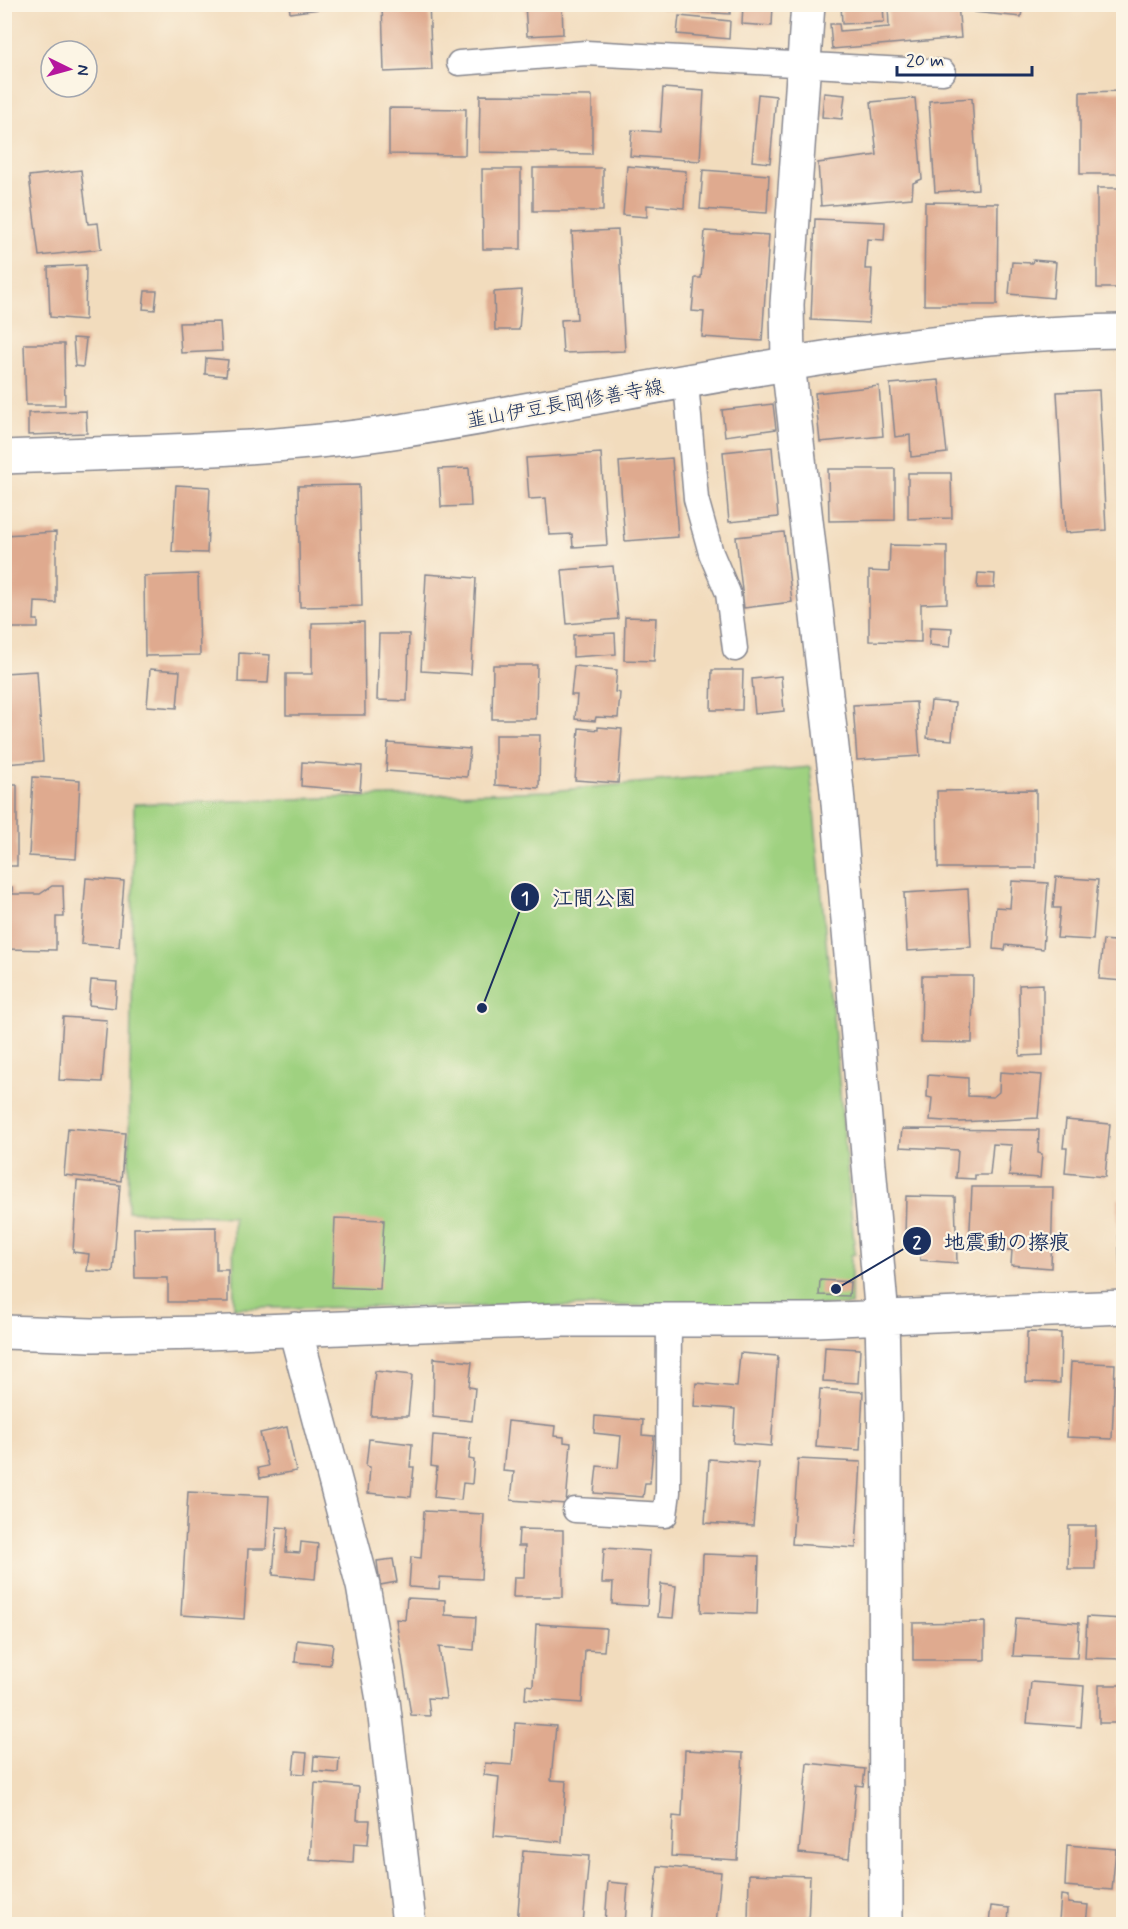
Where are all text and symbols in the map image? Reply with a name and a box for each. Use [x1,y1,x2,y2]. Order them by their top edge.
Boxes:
north arrow [39,39,99,99]
scale bar [897,39,1032,77]
text: 20 m [906,49,944,73]
text: N [72,64,93,76]
street label: 韮山伊豆長岡修善寺線 [464,374,666,435]
callout: 江間公園 [510,878,648,917]
text: 江間公園 [552,885,636,913]
text: 1 [521,887,529,911]
callout: 地震動の擦痕 [902,1222,1082,1261]
text: 地震動の擦痕 [944,1229,1070,1257]
text: 2 [913,1231,922,1255]

